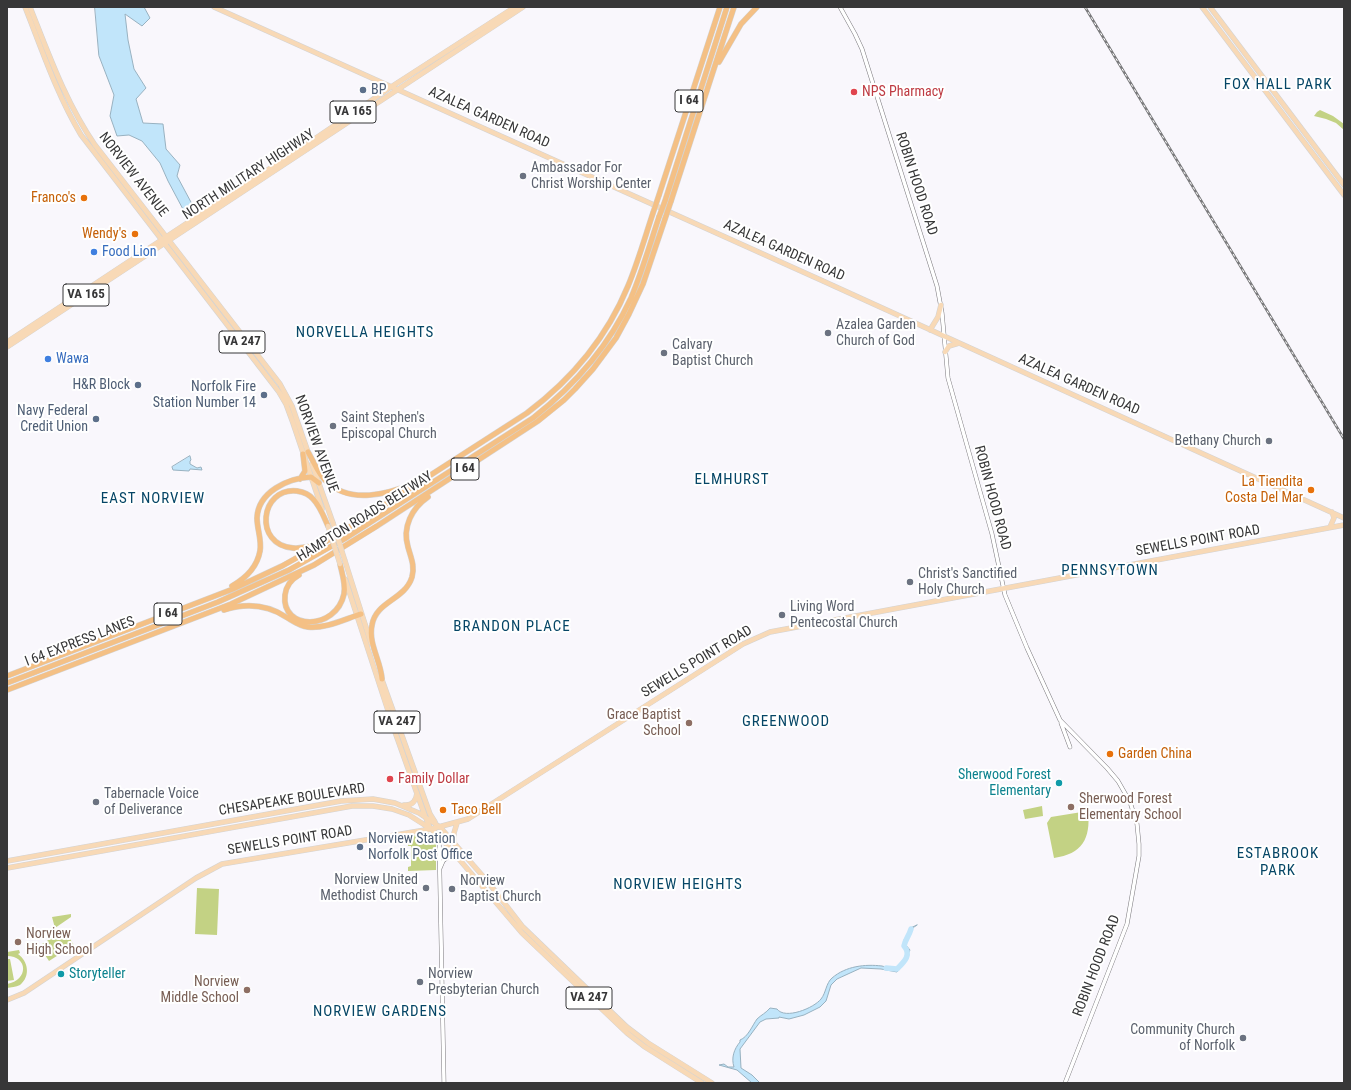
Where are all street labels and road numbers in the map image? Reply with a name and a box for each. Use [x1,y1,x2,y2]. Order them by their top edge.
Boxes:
street label: AZALEA GARDEN ROAD [426,84,552,152]
road number: I 64 [675,90,703,112]
road number: VA 165 [330,101,376,123]
street label: NORTH MILITARY HIGHWAY [180,126,318,224]
street label: NORVIEW AVENUE [95,130,171,220]
street label: ROBIN HOOD ROAD [891,130,941,238]
street label: AZALEA GARDEN ROAD [721,217,847,285]
road number: VA 165 [63,284,109,306]
road number: VA 247 [219,331,265,353]
street label: AZALEA GARDEN ROAD [1016,351,1142,419]
street label: NORVIEW AVENUE [291,393,341,495]
street label: ROBIN HOOD ROAD [970,444,1014,552]
road number: I 64 [451,458,479,480]
street label: HAMPTON ROADS BELTWAY [294,468,436,566]
street label: SEWELLS POINT ROAD [1134,522,1262,560]
road number: I 64 [154,603,182,625]
street label: I 64 EXPRESS LANES [23,613,137,671]
street label: SEWELLS POINT ROAD [639,622,755,702]
road number: VA 247 [374,711,420,733]
street label: CHESAPEAKE BOULEVARD [218,780,366,820]
street label: SEWELLS POINT ROAD [226,823,354,859]
street label: ROBIN HOOD ROAD [1070,913,1124,1019]
road number: VA 247 [566,987,612,1009]

